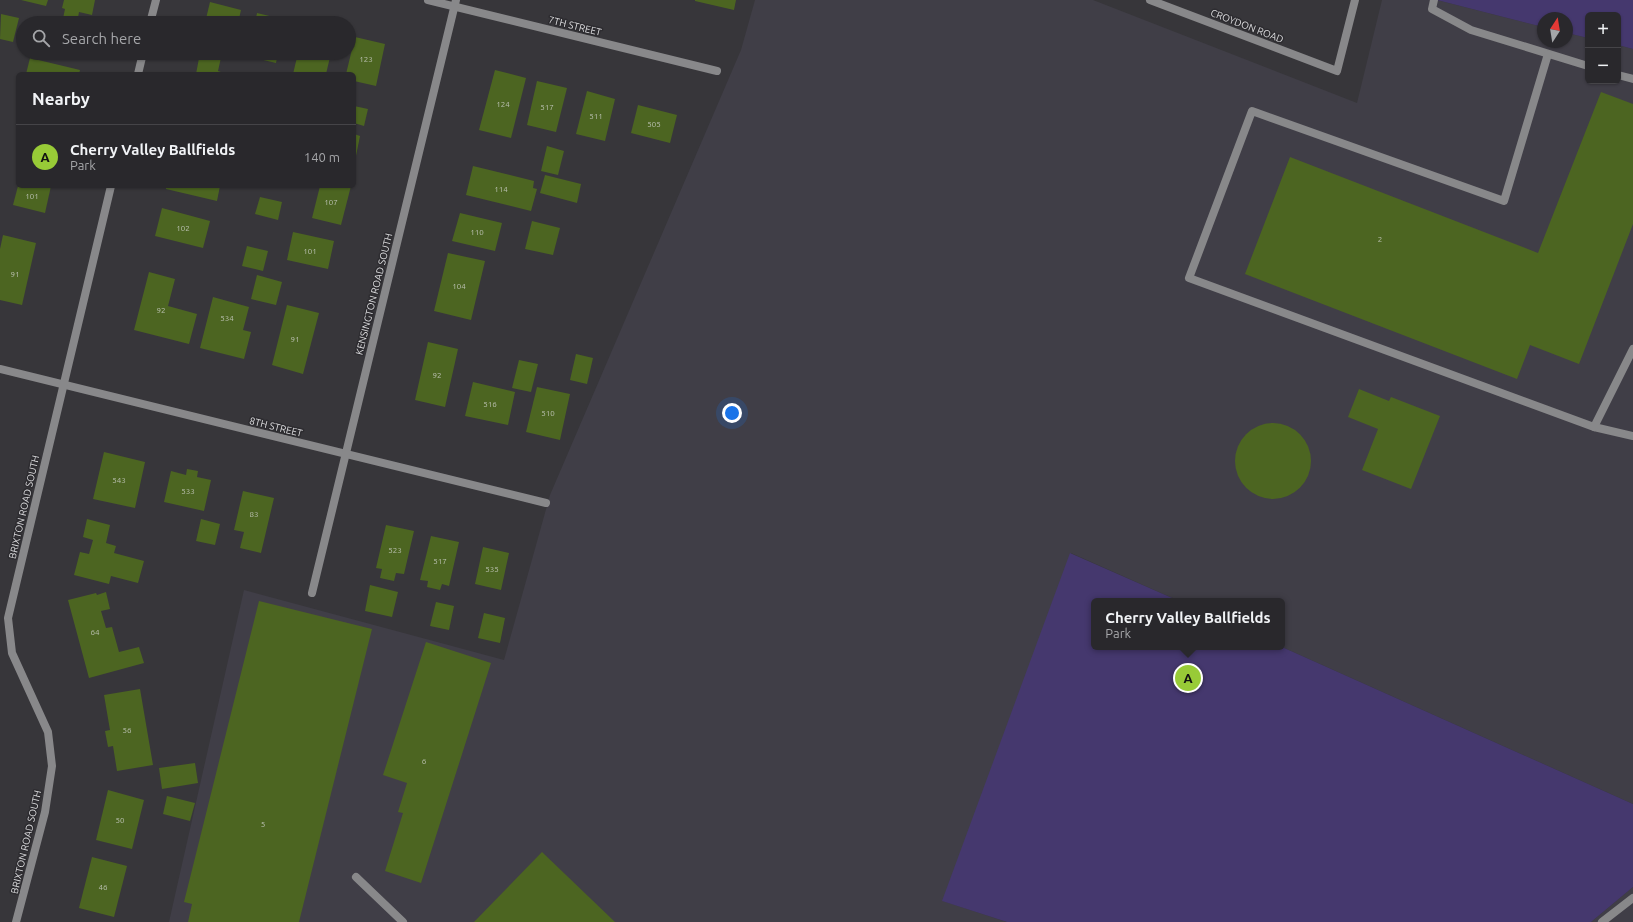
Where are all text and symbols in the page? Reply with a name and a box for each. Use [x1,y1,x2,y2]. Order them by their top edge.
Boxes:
street label: CROYDON ROAD [1209,7,1285,45]
north arrow [1537,12,1573,48]
map controls [1585,12,1621,84]
button: + [1585,12,1621,48]
street label: 7TH STREET [547,14,603,38]
search box [16,16,356,60]
icon: search [30,27,52,49]
text: Search here [62,30,141,47]
button: − [1585,48,1621,84]
house number: 123 [359,55,373,64]
text: Nearby [32,89,90,108]
house number: 124 [496,100,510,109]
house number: 517 [540,103,554,112]
house number: 511 [589,112,603,121]
house number: 505 [647,120,661,129]
text: Cherry Valley Ballfields [70,141,235,158]
text: A [40,150,50,164]
text: 140 m [304,150,340,164]
text: Park [70,158,96,172]
house number: 114 [494,185,508,194]
house number: 101 [25,192,39,201]
house number: 107 [324,198,338,207]
house number: 102 [176,224,190,233]
house number: 110 [470,228,484,237]
street label: KENSINGTON ROAD SOUTH [354,232,394,356]
house number: 2 [1378,235,1382,244]
house number: 101 [303,247,317,256]
house number: 91 [10,270,20,279]
house number: 104 [452,282,466,291]
house number: 92 [156,306,166,315]
house number: 534 [220,314,234,323]
house number: 91 [290,335,300,344]
house number: 92 [432,371,442,380]
house number: 516 [483,400,497,409]
your location [722,403,742,423]
house number: 510 [541,409,555,418]
street label: 8TH STREET [248,415,304,439]
street label: BRIXTON ROAD SOUTH [7,454,41,560]
house number: 543 [112,476,126,485]
house number: 533 [181,487,195,496]
house number: 83 [249,510,259,519]
house number: 523 [388,546,402,555]
house number: 517 [433,557,447,566]
house number: 535 [485,565,499,574]
popup [1091,598,1285,650]
text: Cherry Valley Ballfields [1105,609,1271,626]
text: Park [1105,626,1131,640]
house number: 64 [90,628,100,637]
pin: A [1175,663,1201,693]
house number: 56 [122,726,132,735]
house number: 6 [422,757,427,766]
street label: BRIXTON ROAD SOUTH [9,789,43,895]
house number: 50 [115,816,125,825]
house number: 5 [261,820,265,829]
house number: 46 [98,883,108,892]

